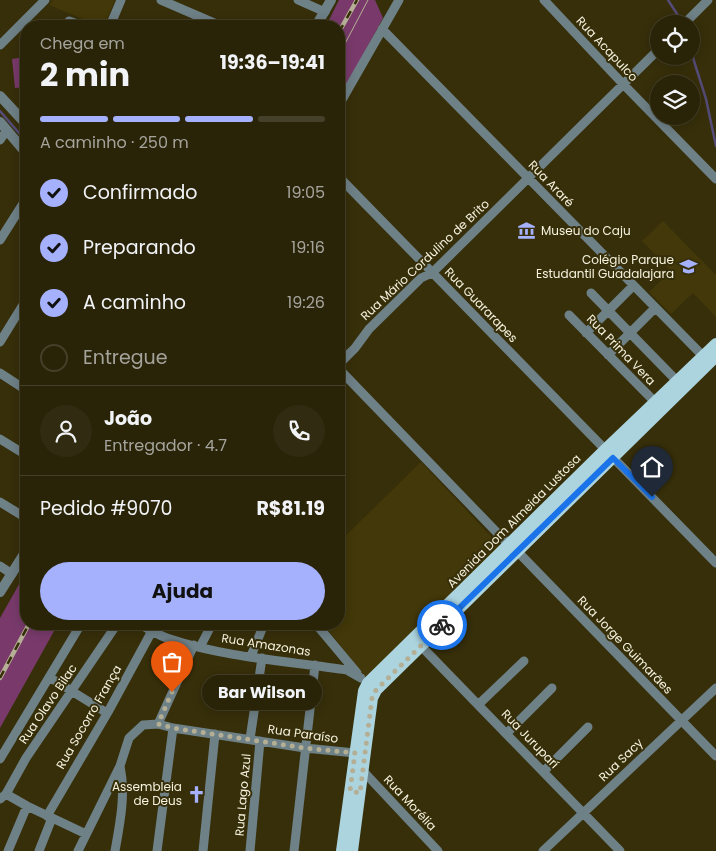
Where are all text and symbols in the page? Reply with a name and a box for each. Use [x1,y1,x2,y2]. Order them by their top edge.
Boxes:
street label: Rua Acapulco [573,12,642,85]
map controls [650,15,700,125]
button: locate [650,15,700,65]
text: Chega em [40,32,125,55]
text: 19:36–19:41 [220,49,325,76]
text: 2 min [40,52,130,97]
button: layers [650,75,700,125]
text: A caminho · 250 m [40,131,189,154]
street label: Rua Araré [525,157,578,211]
icon: check [40,179,68,207]
text: Confirmado [83,179,197,206]
text: 19:05 [286,181,325,204]
street label: Rua Mário Cordulino de Brito [357,195,493,324]
museum icon: Museu do Caju [517,221,537,241]
place label: Museu do Caju [541,222,631,239]
icon: check [40,234,68,262]
text: Preparando [83,234,196,261]
text: 19:16 [291,236,325,259]
place label: Colégio Parque Estudantil Guadalajara [536,251,674,282]
school or university icon: Colégio Parque Estudantil Guadalajara [678,257,698,277]
street label: Rua Guararapes [441,263,522,346]
icon: check [40,289,68,317]
text: A caminho [83,289,186,316]
text: 19:26 [287,291,325,314]
street label: Rua Prima Vera [583,310,660,389]
text: Entregue [83,344,167,371]
button: person [40,405,92,457]
text: João [104,405,152,432]
button: phone [273,405,325,457]
text: Entregador · 4.7 [104,434,227,457]
pin [631,446,673,497]
street label: Avenida Dom Almeida Lustosa [443,450,584,591]
icon: home [638,453,666,481]
text: Pedido #9070 [40,495,173,522]
text: R$81.19 [256,495,325,522]
button: Ajuda [40,562,325,620]
street label: Rua Jorge Guimarães [574,592,677,697]
courier [417,600,467,650]
icon: bike [428,611,456,639]
street label: Rua Amazonas [220,629,312,660]
pin [151,641,193,692]
icon: bag [158,648,186,676]
street label: Rua Olavo Bilac [15,660,81,747]
street label: Rua Socorro França [52,662,125,772]
callout: Bar Wilson [202,674,322,710]
text: Bar Wilson [218,681,306,704]
street label: Rua Juruparí [498,705,563,772]
street label: Rua Paraíso [267,720,340,747]
street label: Rua Sacy [595,734,647,785]
street label: Rua Lago Azul [230,753,255,837]
street label: Rua Morélia [380,771,441,834]
place label: Assembleia de Deus [112,778,182,809]
church icon: Assembleia de Deus [186,784,206,804]

